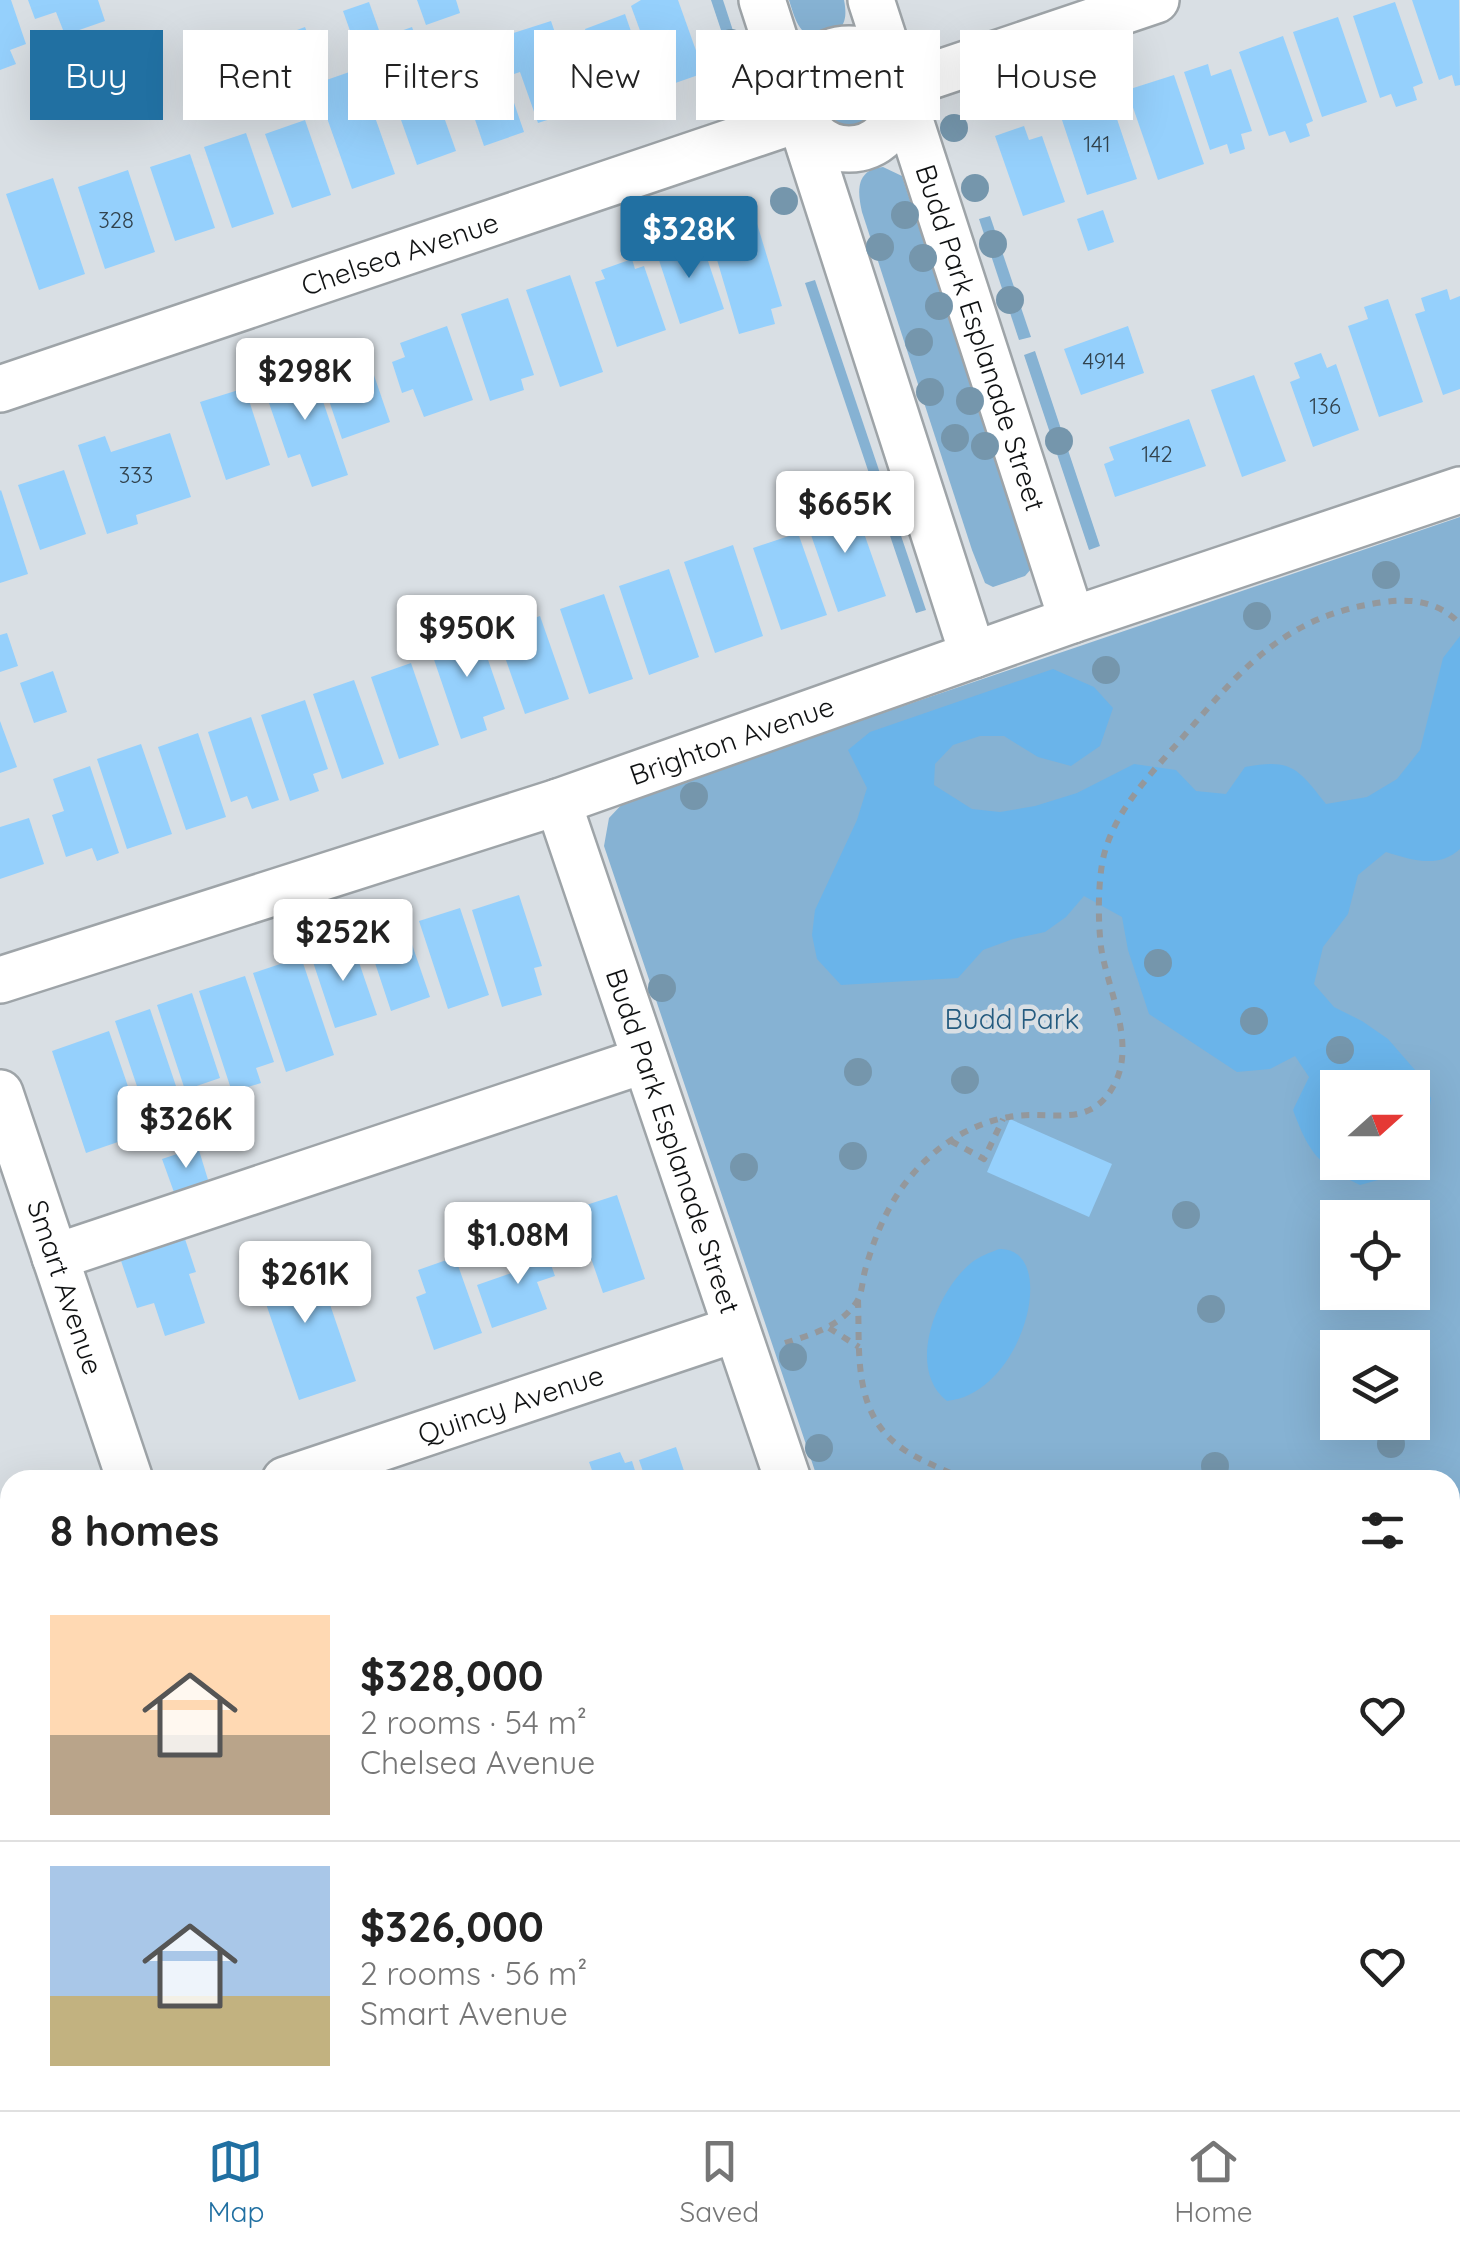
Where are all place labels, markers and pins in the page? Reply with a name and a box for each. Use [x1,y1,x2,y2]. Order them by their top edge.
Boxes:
pin: $328K [619,196,759,281]
pin: $298K [235,338,375,423]
pin: $665K [775,471,915,556]
pin: $950K [397,595,537,680]
pin: $252K [273,899,413,984]
pin: $326K [116,1086,256,1171]
pin: $1.08M [437,1202,599,1287]
pin: $261K [235,1241,375,1326]

